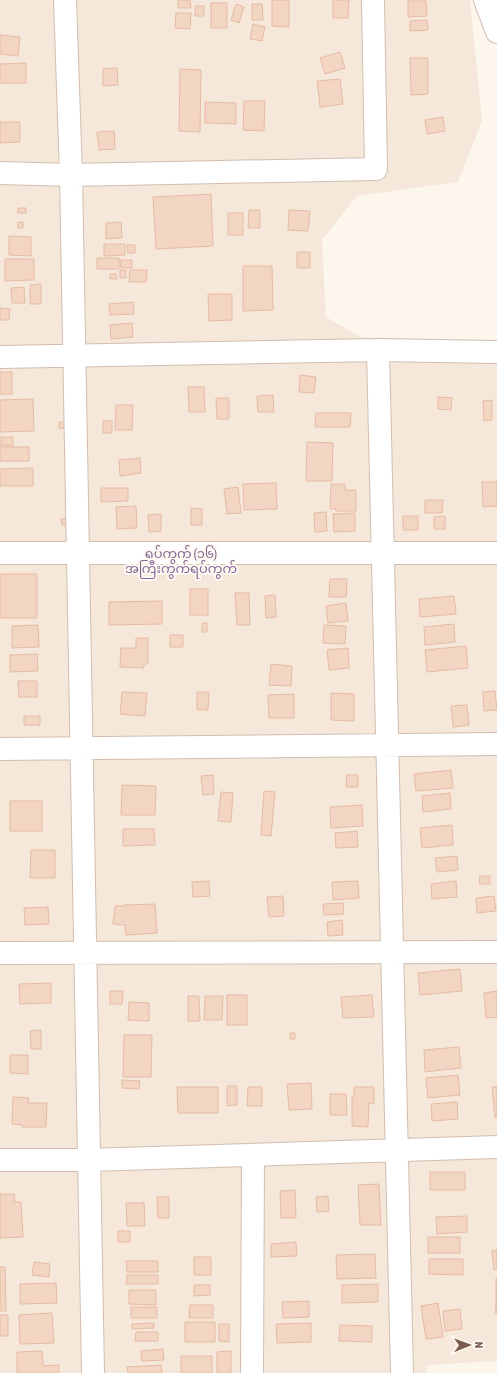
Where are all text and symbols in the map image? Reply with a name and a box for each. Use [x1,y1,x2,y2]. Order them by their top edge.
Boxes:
district label: ရပ်ကွက် (၁၆) အကြီးကွက်ရပ်ကွက် [125,545,237,579]
north arrow [449,1325,489,1365]
text: N [473,1341,485,1348]

